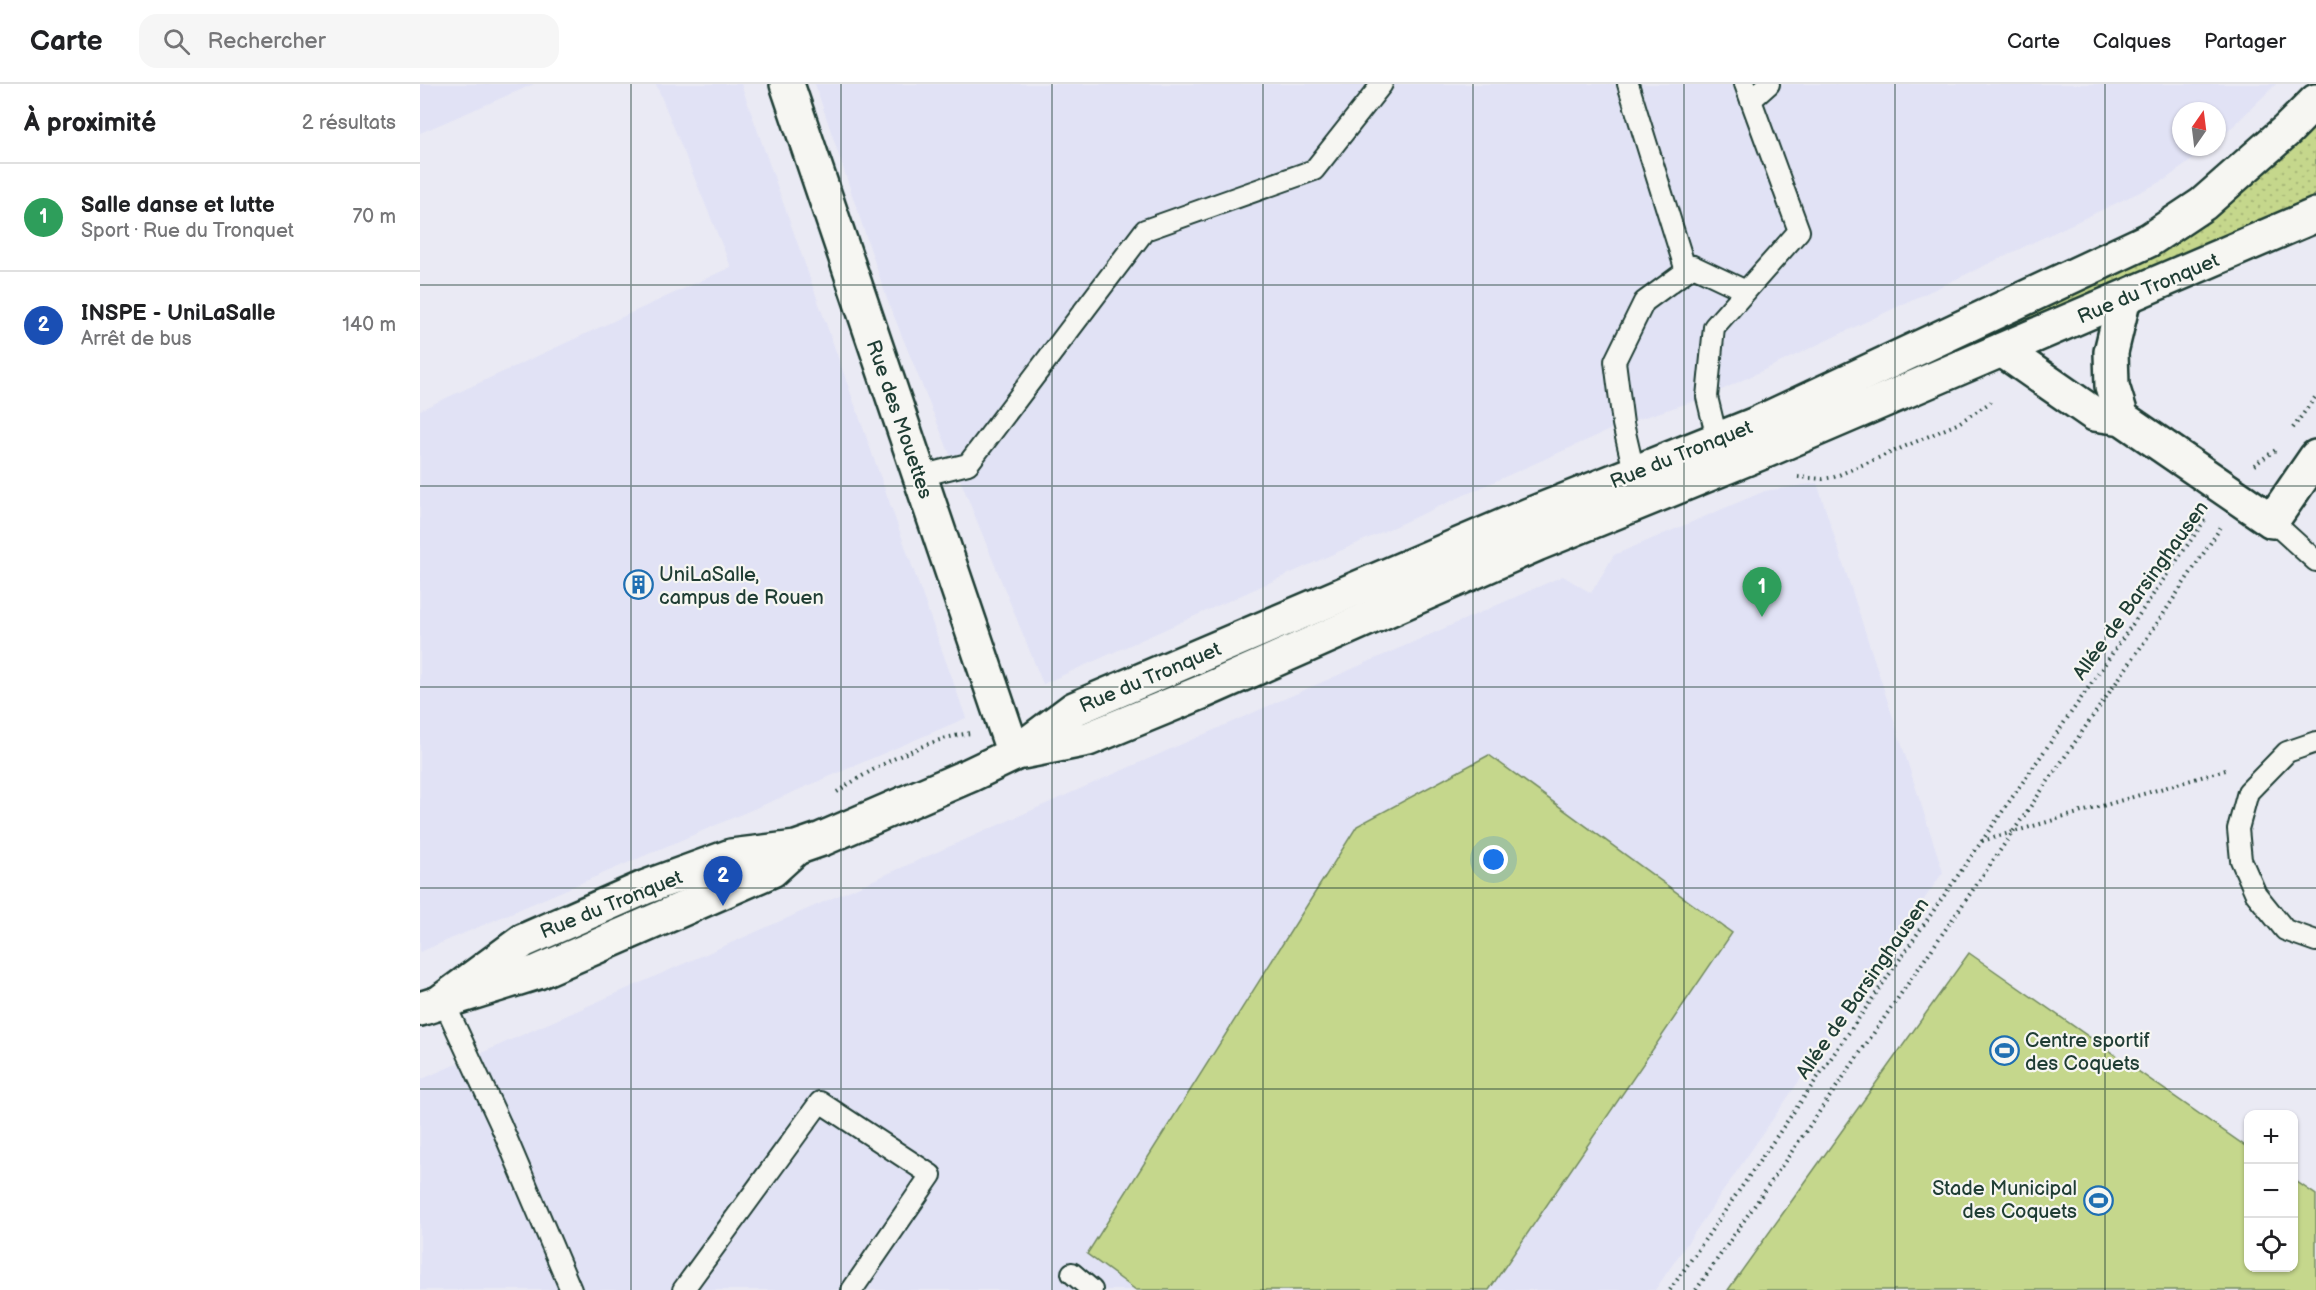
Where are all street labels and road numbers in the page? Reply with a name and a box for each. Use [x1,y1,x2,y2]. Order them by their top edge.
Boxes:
street label: Rue du Tronquet [2074,248,2223,330]
street label: Rue des Mouettes [861,337,937,502]
street label: Rue du Tronquet [1607,415,1756,494]
street label: Allée de Barsinghausen [2068,496,2214,685]
street label: Rue du Tronquet [1076,637,1225,719]
street label: Rue du Tronquet [537,865,686,944]
street label: Allée de Barsinghausen [1791,894,1934,1084]

